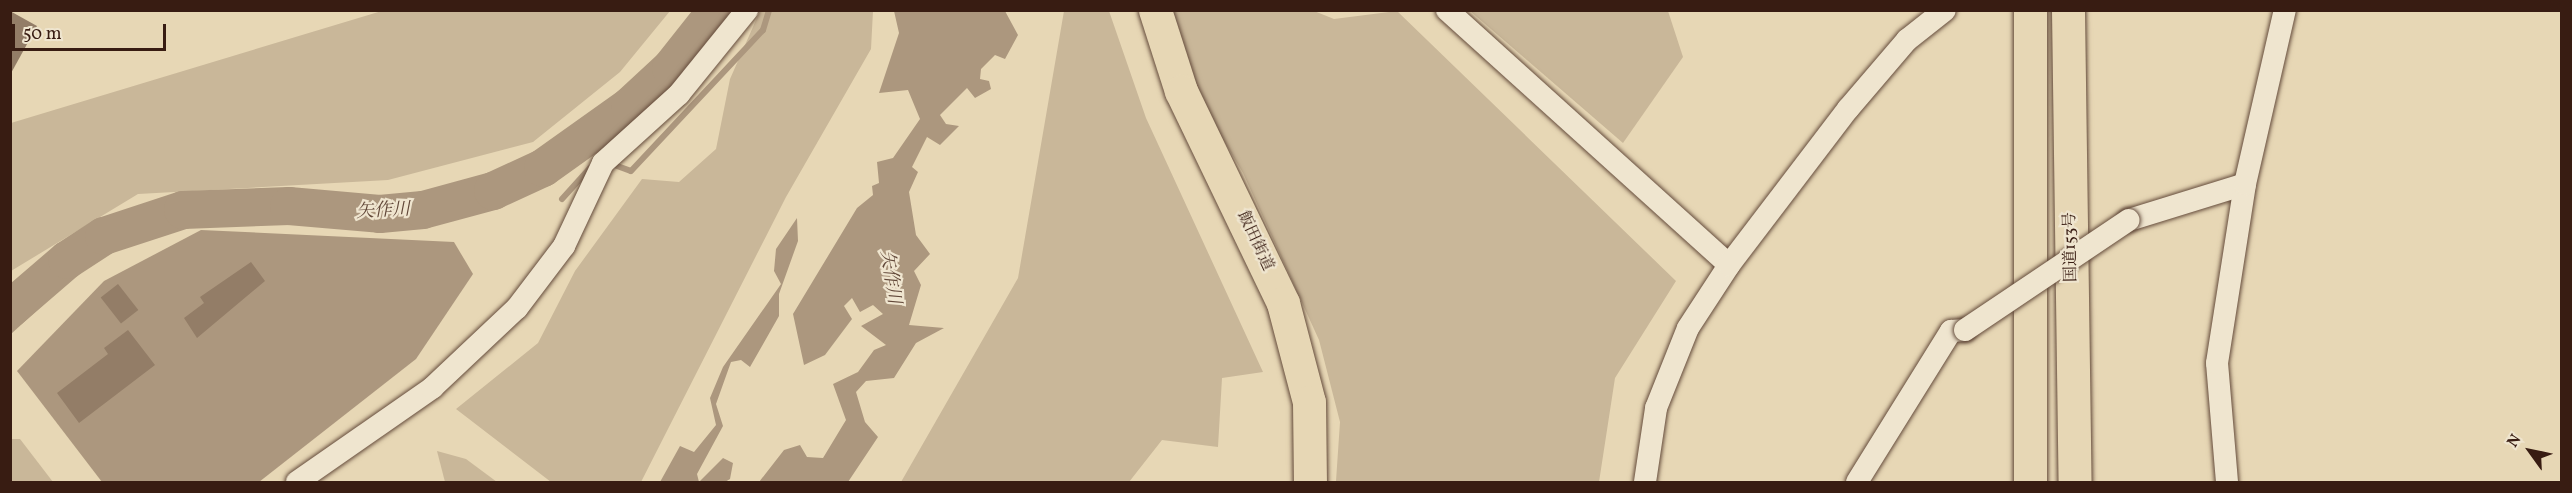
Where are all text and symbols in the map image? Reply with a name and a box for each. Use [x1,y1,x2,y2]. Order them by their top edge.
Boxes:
scale bar [15,12,170,50]
text: 50 m [23,22,62,47]
water label: 矢作川 [355,200,411,224]
street label: 飯田街道 [1233,208,1277,274]
street label: 国道153号 [2061,212,2081,282]
water label: 矢作川 [874,249,904,305]
north arrow [2500,421,2560,481]
text: N [2503,430,2527,452]

